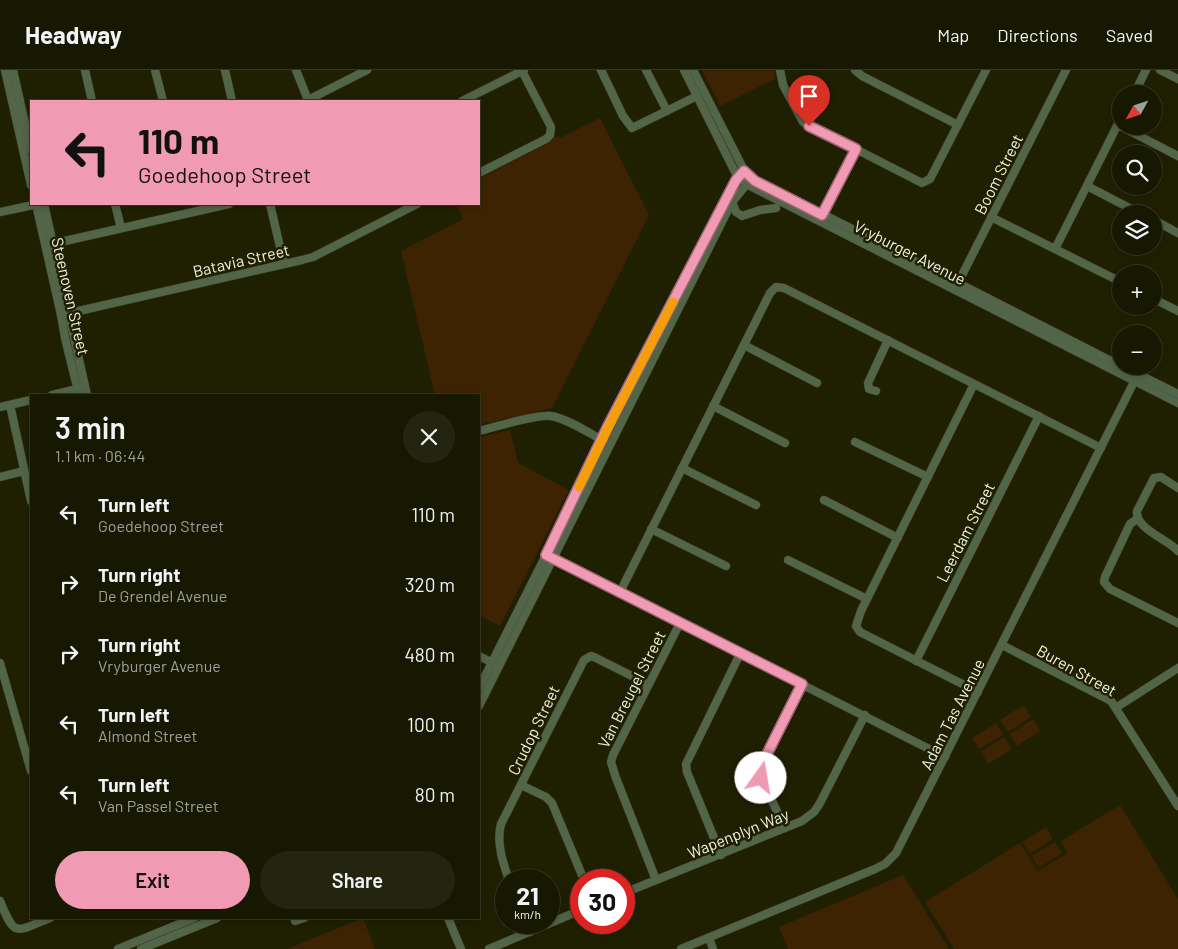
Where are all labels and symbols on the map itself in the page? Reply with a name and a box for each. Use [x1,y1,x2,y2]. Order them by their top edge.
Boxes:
pin [788,75,830,126]
north arrow [1112,85,1162,135]
street label: Boom Street [970,131,1026,217]
street label: Vryburger Avenue [851,216,969,288]
street label: Steenoven Street [48,235,94,357]
street label: Batavia Street [191,240,291,280]
street label: Leerdam Street [932,479,998,585]
street label: Van Breugel Street [593,627,669,751]
street label: Buren Street [1034,640,1120,700]
street label: Adam Tas Avenue [916,655,988,773]
street label: Crudop Street [503,682,563,778]
position arrow [734,751,786,803]
street label: Wapenplyn Way [684,804,792,862]
speed limit sign: 30 [570,869,635,934]

